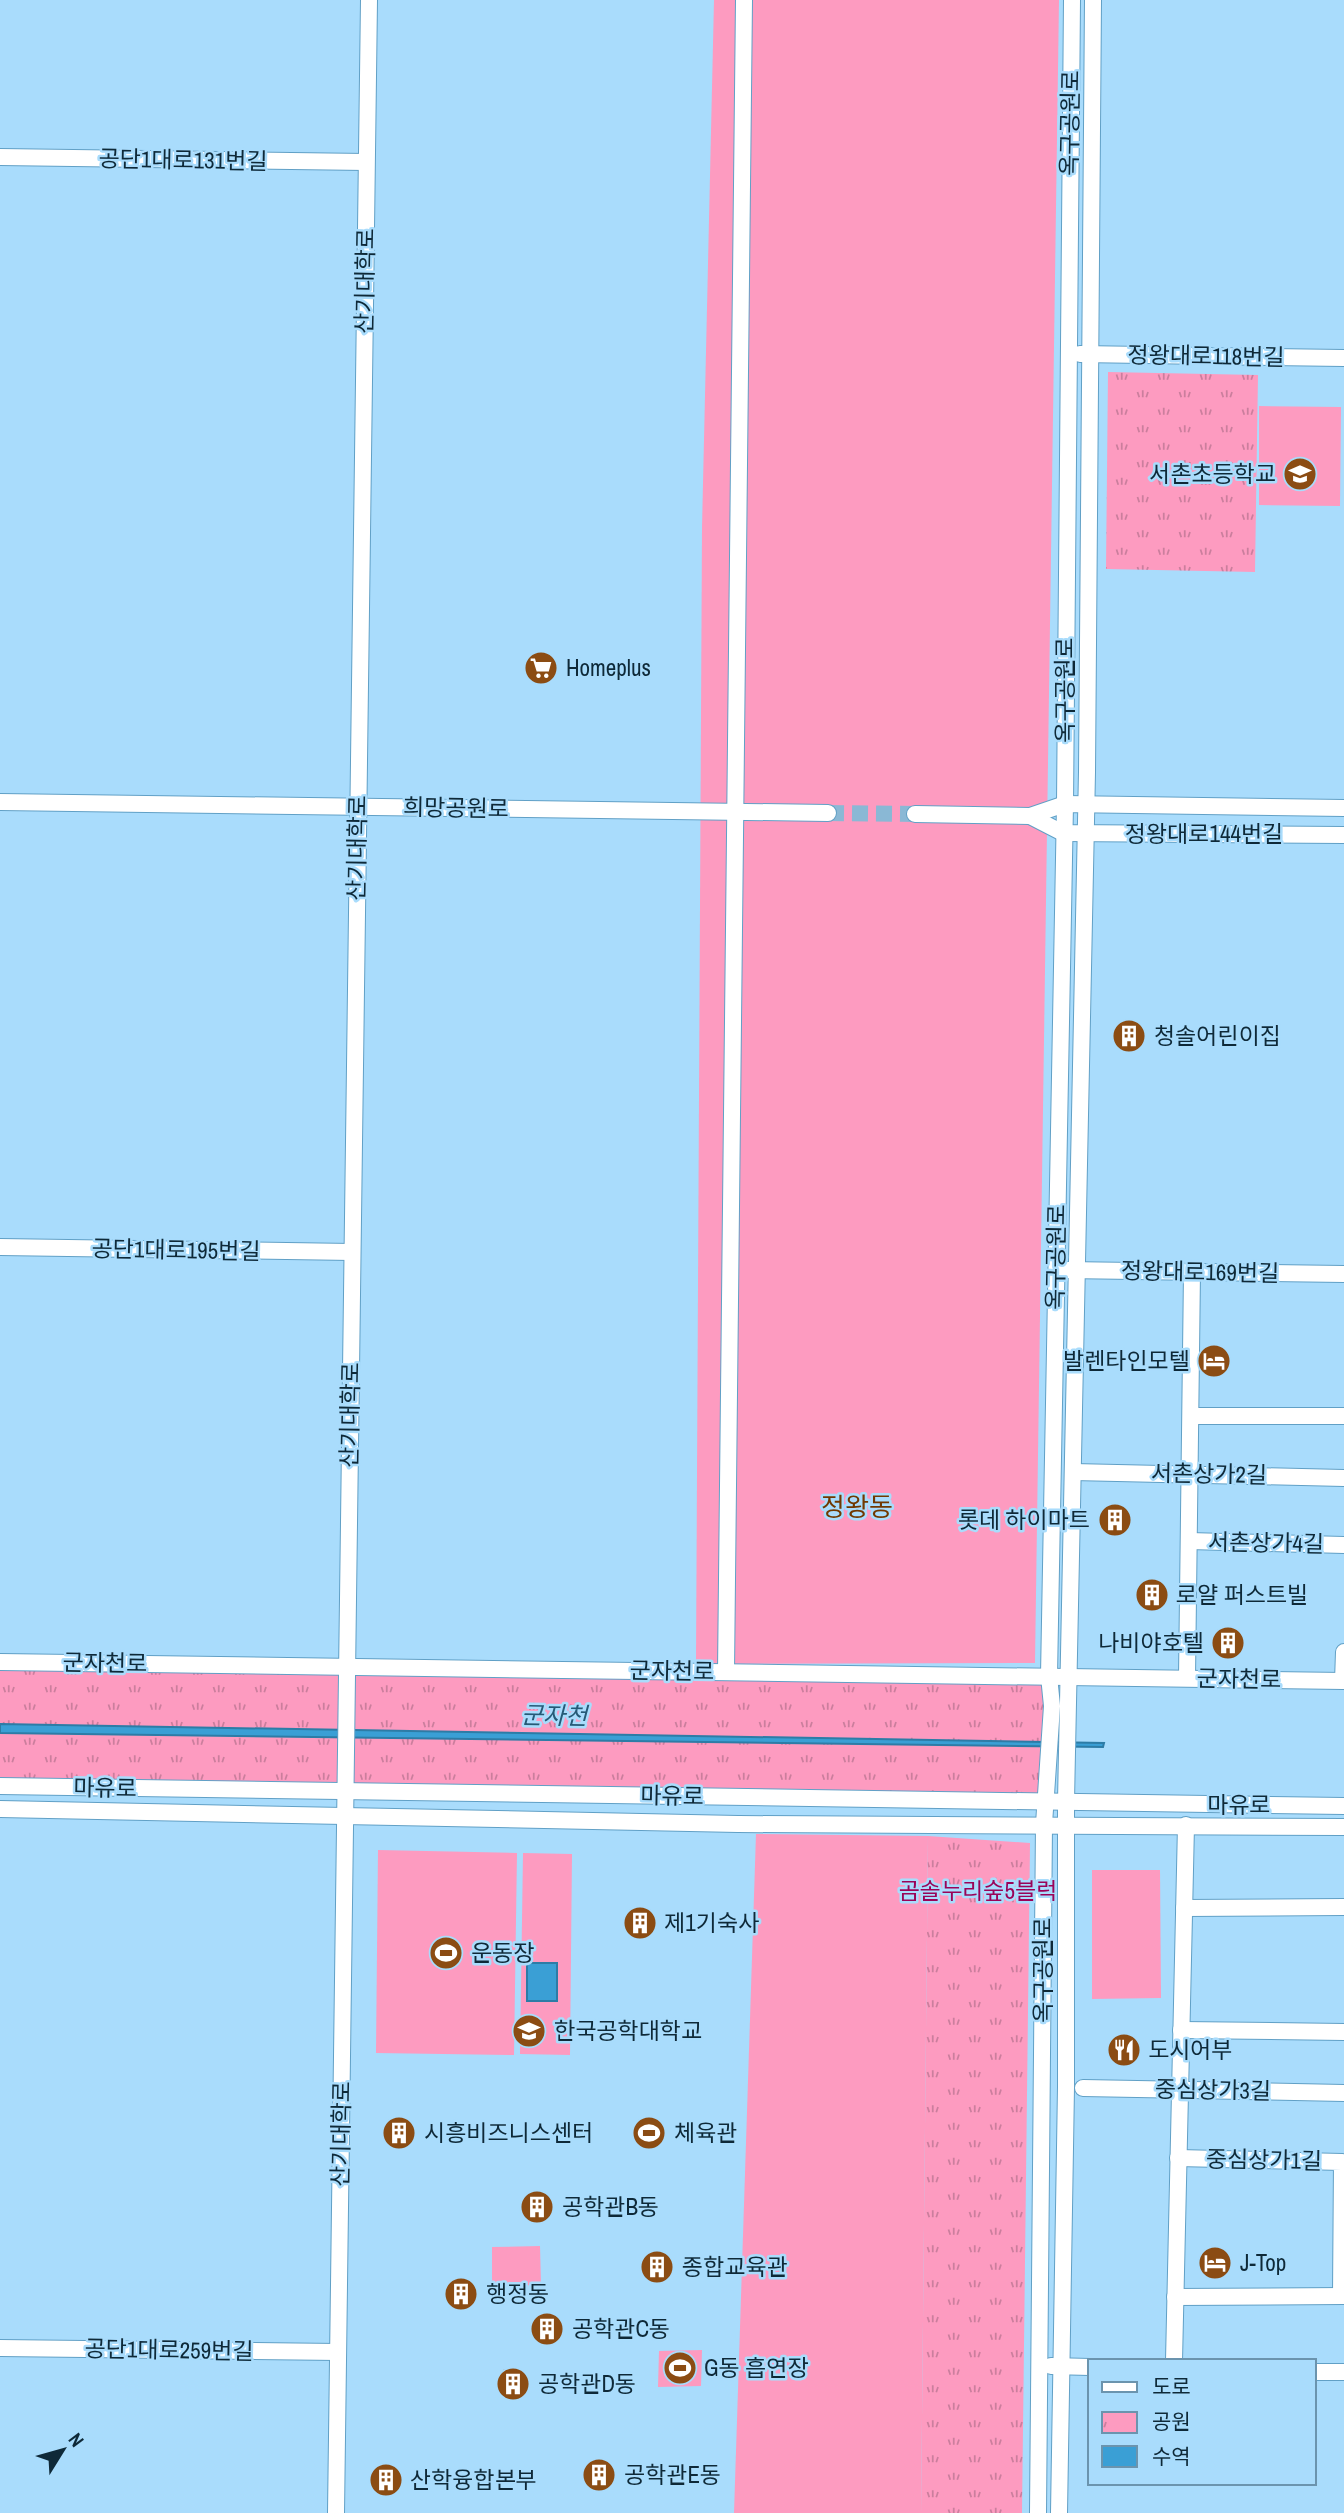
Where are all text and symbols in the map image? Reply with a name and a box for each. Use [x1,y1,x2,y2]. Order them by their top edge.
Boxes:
street label: 옥구공원로 [1053,70,1086,176]
street label: 공단1대로131번길 [98,143,268,176]
street label: 산기대학로 [348,228,381,334]
street label: 정왕대로118번길 [1127,339,1285,372]
school or university icon: 서촌초등학교 [1281,455,1319,493]
place label: 서촌초등학교 [1149,458,1276,489]
street label: 옥구공원로 [1049,637,1080,743]
supermarket icon: Homeplus [522,649,560,687]
place label: Homeplus [566,652,651,683]
street label: 희망공원로 [403,791,509,824]
street label: 산기대학로 [340,795,373,901]
street label: 정왕대로144번길 [1125,818,1283,849]
building icon: 청솔어린이집 [1110,1017,1148,1055]
place label: 청솔어린이집 [1154,1020,1281,1051]
street label: 옥구공원로 [1039,1204,1072,1310]
street label: 공단1대로195번길 [91,1233,261,1266]
street label: 정왕대로169번길 [1121,1255,1279,1288]
hotel icon: 발렌타인모텔 [1195,1342,1233,1380]
place label: 발렌타인모텔 [1063,1345,1190,1376]
street label: 산기대학로 [333,1362,366,1468]
street label: 서촌상가2길 [1151,1457,1267,1490]
district label: 정왕동 [821,1489,893,1524]
building icon: 롯데 하이마트 [1096,1501,1134,1539]
place label: 롯데 하이마트 [958,1504,1090,1535]
street label: 서촌상가4길 [1208,1526,1324,1559]
building icon: 로얄 퍼스트빌 [1133,1576,1171,1614]
place label: 로얄 퍼스트빌 [1176,1579,1308,1610]
building icon: 나비야호텔 [1209,1624,1247,1662]
place label: 나비야호텔 [1098,1627,1204,1658]
street label: 군자천로 [62,1646,148,1679]
street label: 군자천로 [629,1654,715,1687]
street label: 군자천로 [1196,1662,1282,1695]
water label: 군자천 [521,1698,590,1732]
street label: 마유로 [73,1771,137,1804]
street label: 마유로 [640,1779,704,1812]
street label: 마유로 [1207,1789,1271,1820]
park label: 곰솔누리숲5블럭 [899,1875,1057,1906]
building icon: 제1기숙사 [621,1904,659,1942]
place label: 제1기숙사 [664,1907,759,1938]
street label: 옥구공원로 [1027,1917,1058,2023]
sports icon: 운동장 [427,1934,465,1972]
place label: 운동장 [471,1937,534,1968]
school or university icon: 한국공학대학교 [510,2012,548,2050]
place label: 한국공학대학교 [554,2015,702,2046]
restaurant icon: 도시어부 [1105,2031,1143,2069]
place label: 도시어부 [1148,2034,1233,2065]
street label: 중심상가3길 [1155,2073,1271,2106]
street label: 산기대학로 [324,2081,357,2187]
building icon: 시흥비즈니스센터 [380,2114,418,2152]
sports icon: 체육관 [630,2114,668,2152]
place label: 시흥비즈니스센터 [424,2117,593,2148]
place label: 체육관 [674,2117,737,2148]
street label: 중심상가1길 [1206,2143,1322,2176]
building icon: 공학관B동 [518,2188,556,2226]
place label: 공학관B동 [562,2191,659,2222]
hotel icon: J-Top [1196,2244,1234,2282]
place label: J-Top [1240,2247,1286,2278]
building icon: 종합교육관 [638,2248,676,2286]
place label: 종합교육관 [682,2251,788,2282]
building icon: 행정동 [442,2275,480,2313]
place label: 행정동 [486,2278,549,2309]
building icon: 공학관C동 [528,2310,566,2348]
place label: 공학관C동 [572,2313,670,2344]
street label: 공단1대로259번길 [84,2333,254,2366]
sports icon: G동 흡연장 [661,2349,699,2387]
place label: G동 흡연장 [704,2352,809,2383]
legend [1088,2359,1316,2485]
building icon: 공학관D동 [494,2365,532,2403]
place label: 공학관D동 [538,2368,636,2399]
text: 도로 [1152,2372,1191,2401]
text: 공원 [1152,2407,1191,2436]
north arrow [28,2415,98,2485]
text: N [63,2427,90,2452]
text: 수역 [1152,2442,1191,2471]
building icon: 공학관E동 [580,2456,618,2494]
place label: 공학관E동 [624,2459,721,2490]
building icon: 산학융합본부 [367,2461,405,2499]
place label: 산학융합본부 [410,2464,537,2495]

